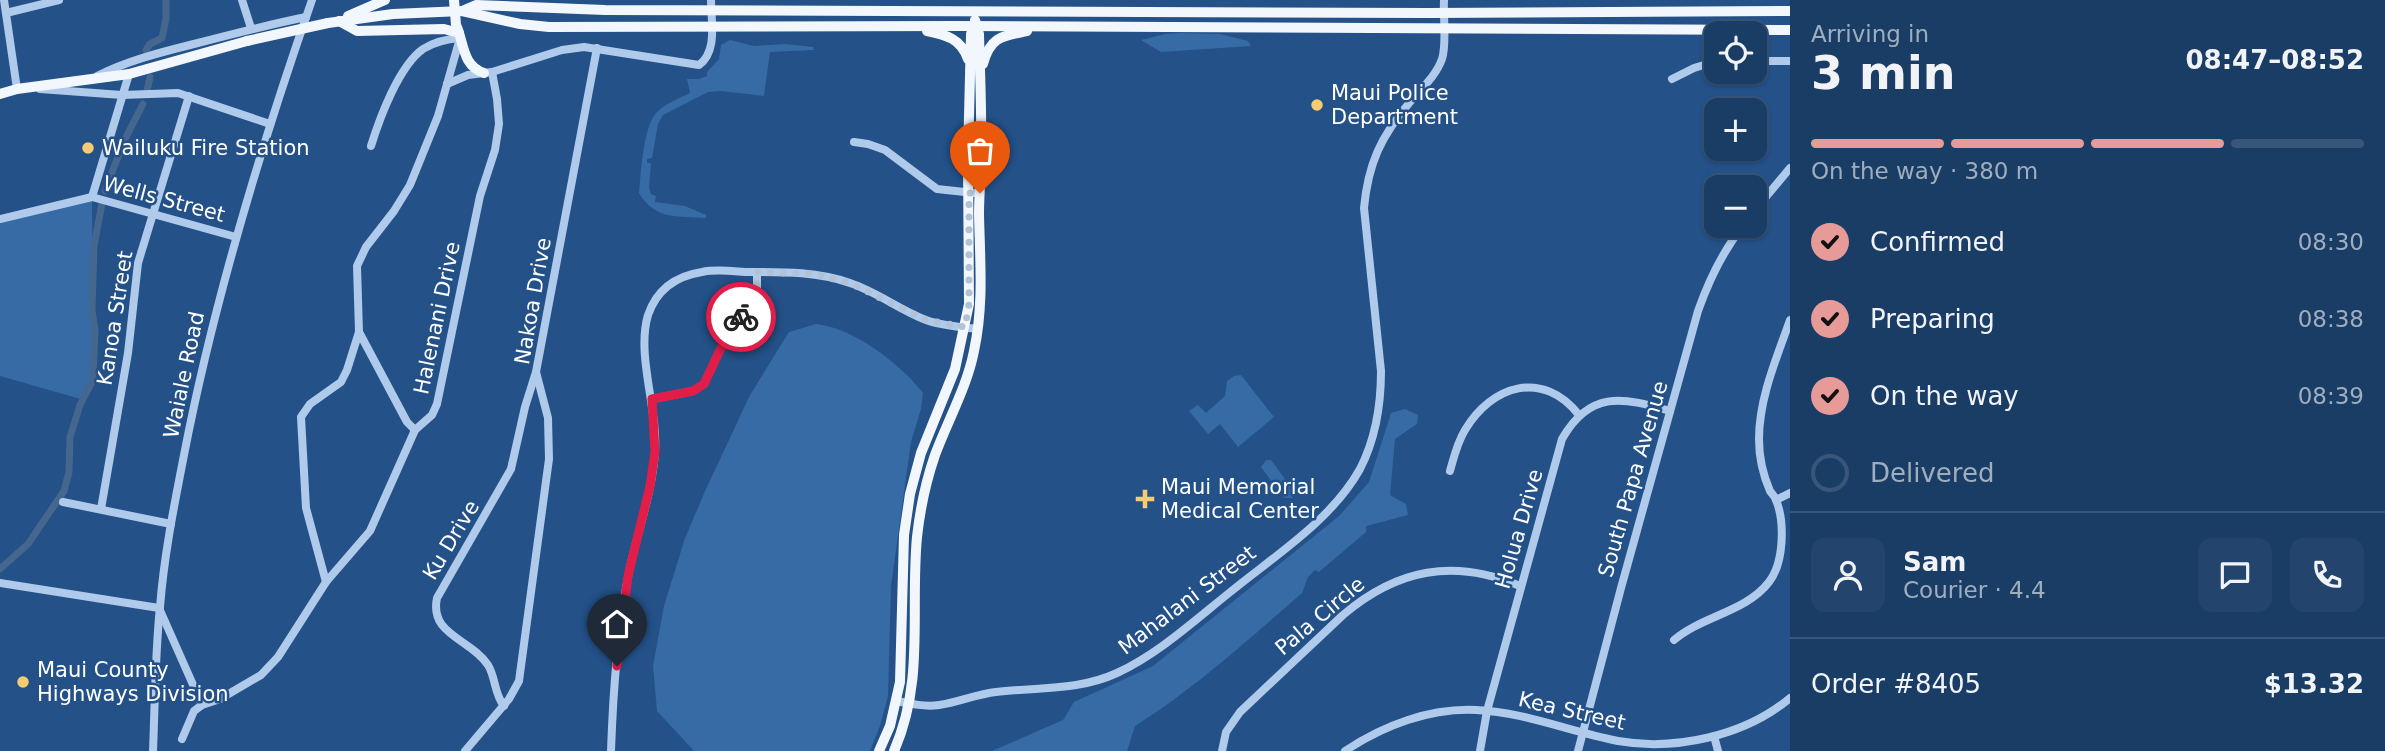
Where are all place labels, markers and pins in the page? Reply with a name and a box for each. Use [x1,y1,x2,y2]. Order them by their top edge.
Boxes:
place label: Maui Police Department [1331,81,1458,129]
marker: Maui Police Department [1309,97,1325,113]
pin [950,121,1010,193]
place label: Wailuku Fire Station [102,136,310,160]
marker: Wailuku Fire Station [80,140,96,156]
place label: Maui Memorial Medical Center [1161,475,1319,523]
marker: Maui Memorial Medical Center [1135,489,1155,509]
pin [587,594,647,666]
place label: Maui County Highways Division [37,658,229,706]
marker: Maui County Highways Division [15,674,31,690]

